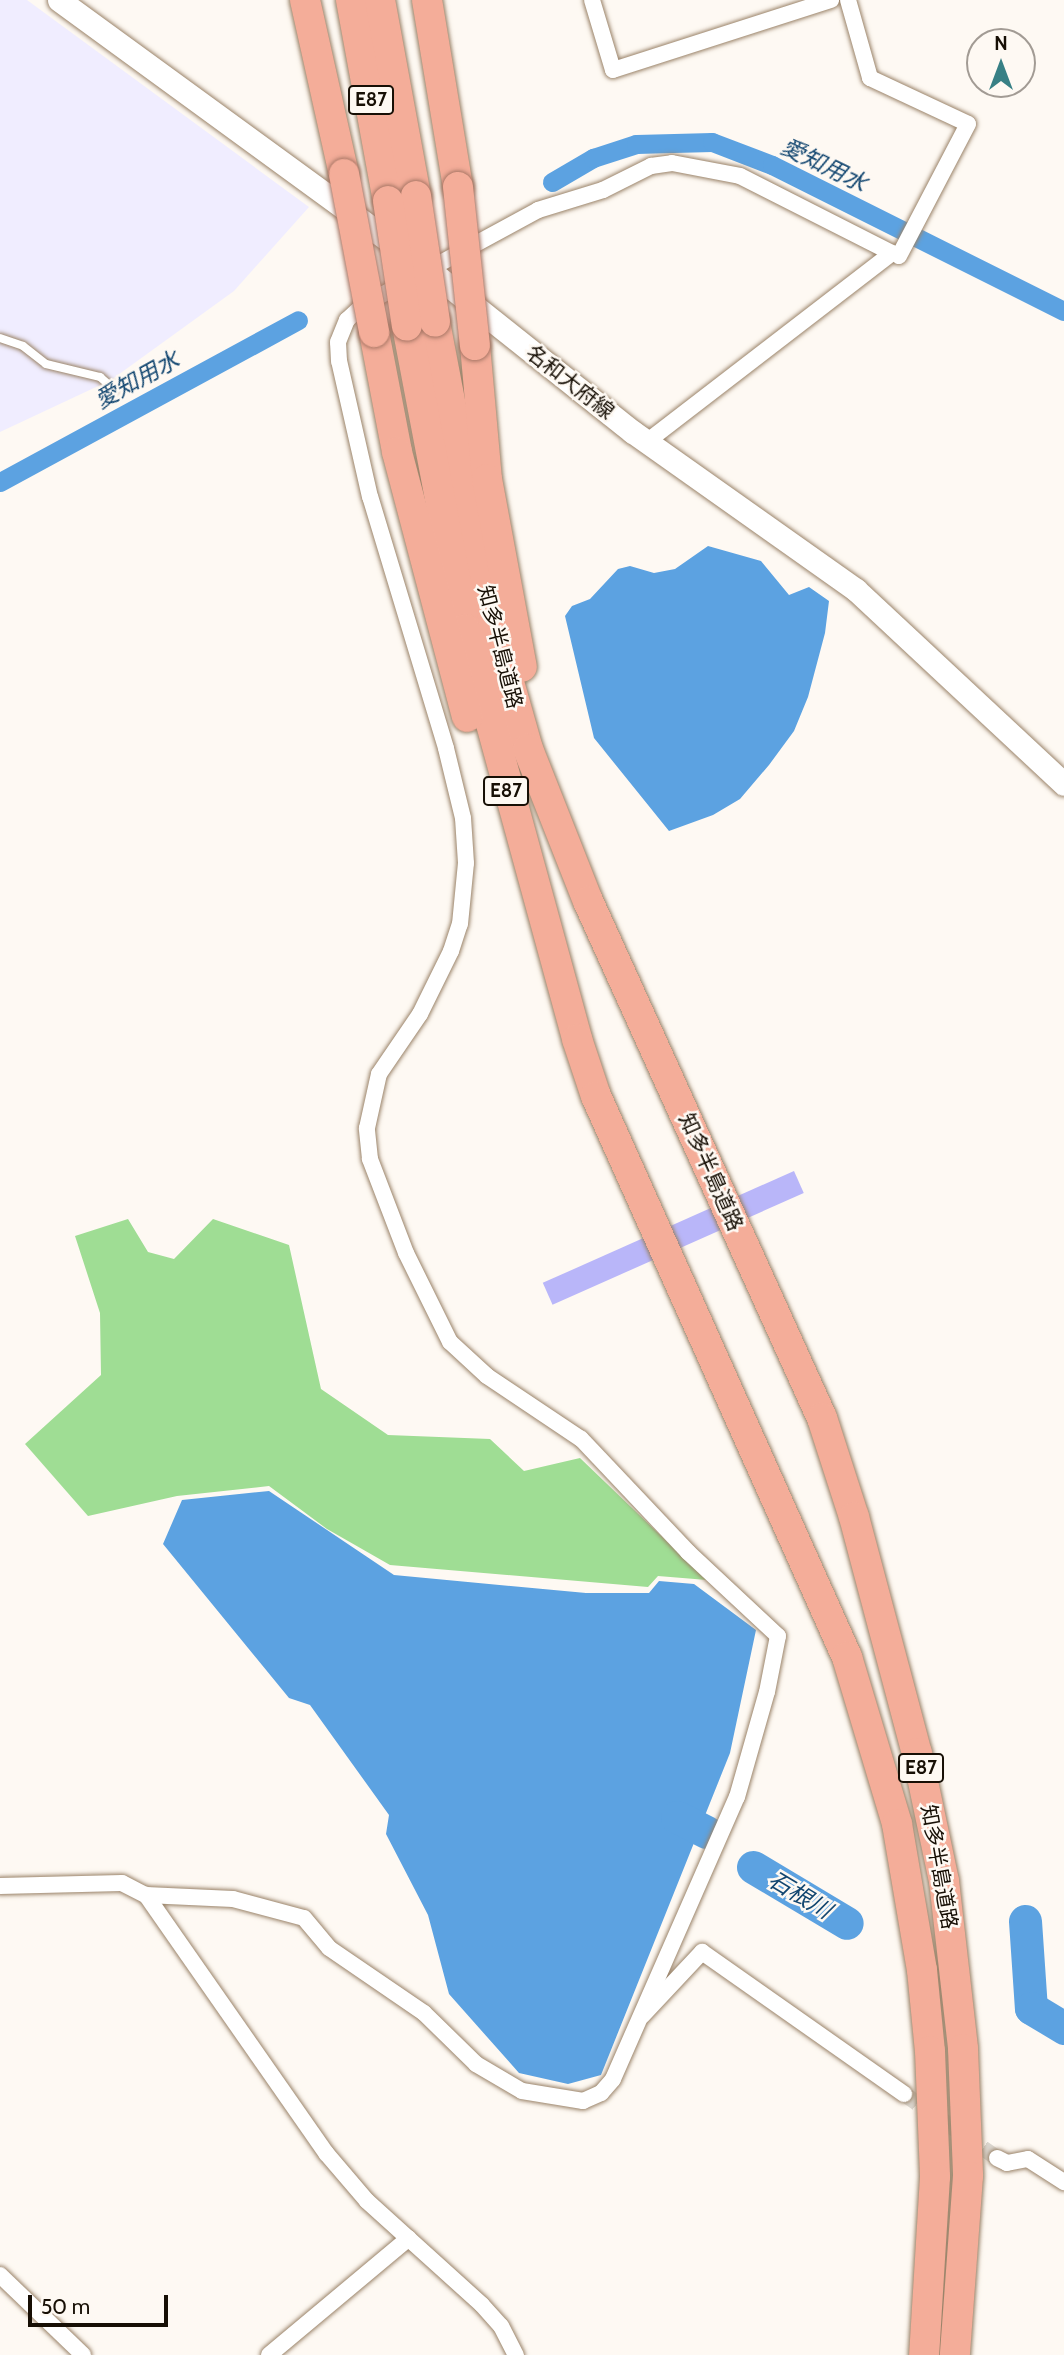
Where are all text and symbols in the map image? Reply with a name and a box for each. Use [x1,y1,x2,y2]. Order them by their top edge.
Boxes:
north arrow [966,28,1036,98]
text: N [994,32,1008,55]
road number: E87 [346,85,396,116]
water label: 愛知用水 [777,132,871,198]
street label: 名和大府線 [521,340,619,424]
water label: 愛知用水 [90,346,184,414]
street label: 知多半島道路 [473,583,527,711]
road number: E87 [482,776,530,806]
street label: 知多半島道路 [674,1109,748,1235]
road number: E87 [897,1752,946,1784]
street label: 知多半島道路 [916,1803,962,1931]
water label: 石根川 [763,1865,837,1925]
scale bar [32,2282,172,2326]
text: 50 m [41,2294,90,2319]

